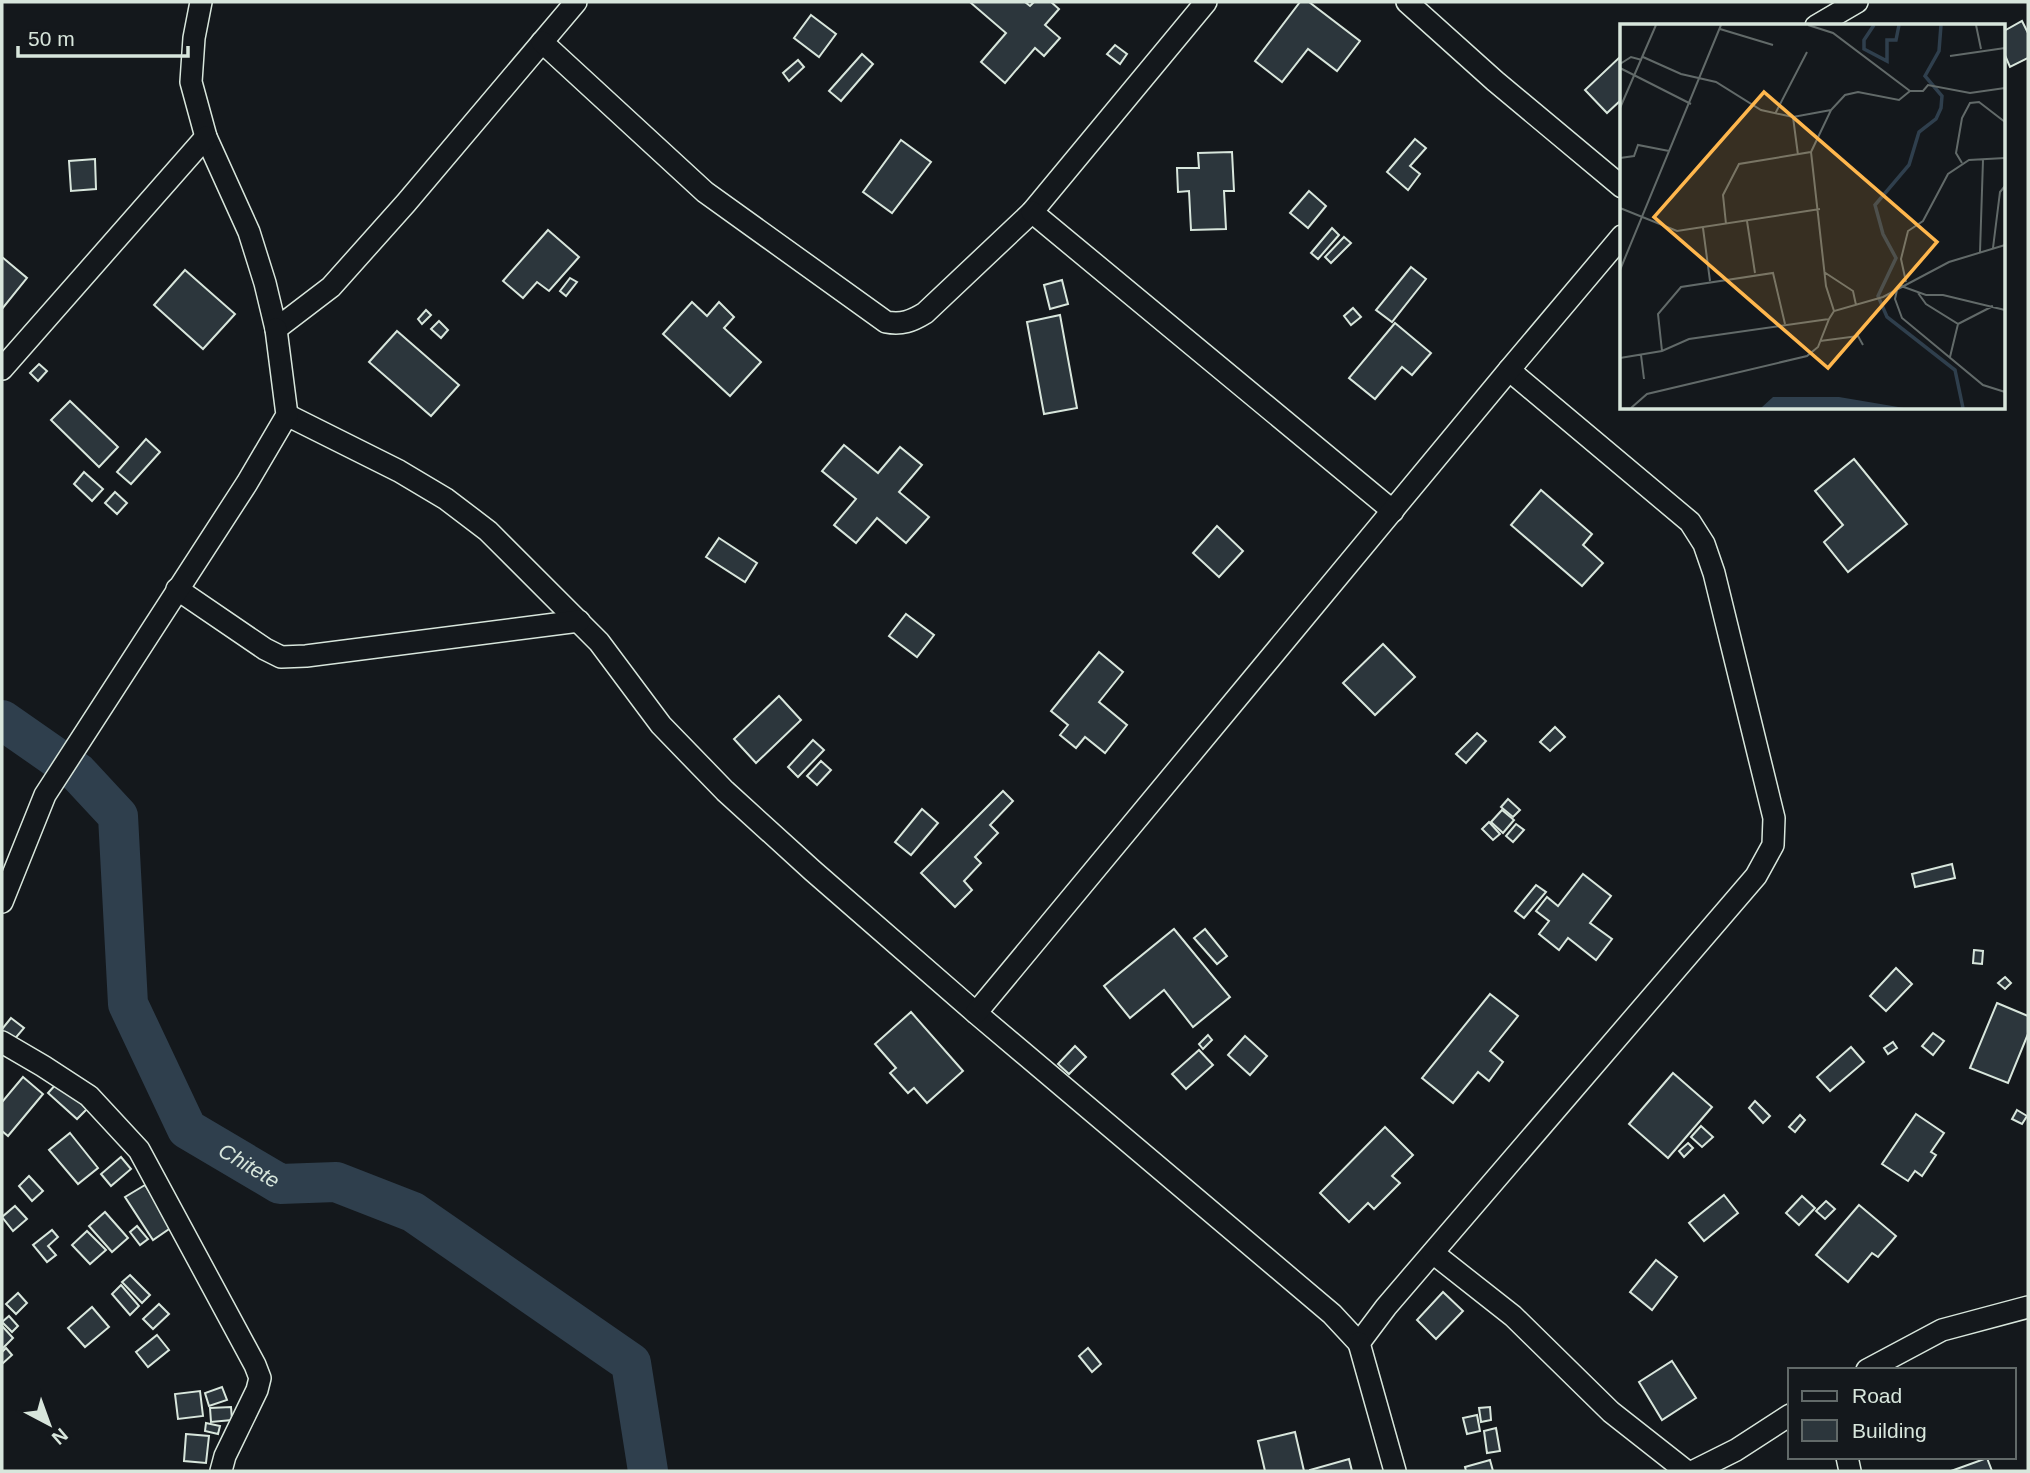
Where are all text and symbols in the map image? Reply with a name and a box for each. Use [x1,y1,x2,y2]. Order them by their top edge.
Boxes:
scale bar [18,14,187,58]
inset map [1620,24,2006,410]
text: 50 m [28,27,75,50]
water label: Chitete [215,1138,284,1192]
legend [1788,1368,2016,1459]
text: Road [1852,1384,1902,1407]
north arrow [14,1389,84,1459]
text: Building [1852,1419,1927,1442]
text: N [48,1424,72,1449]

